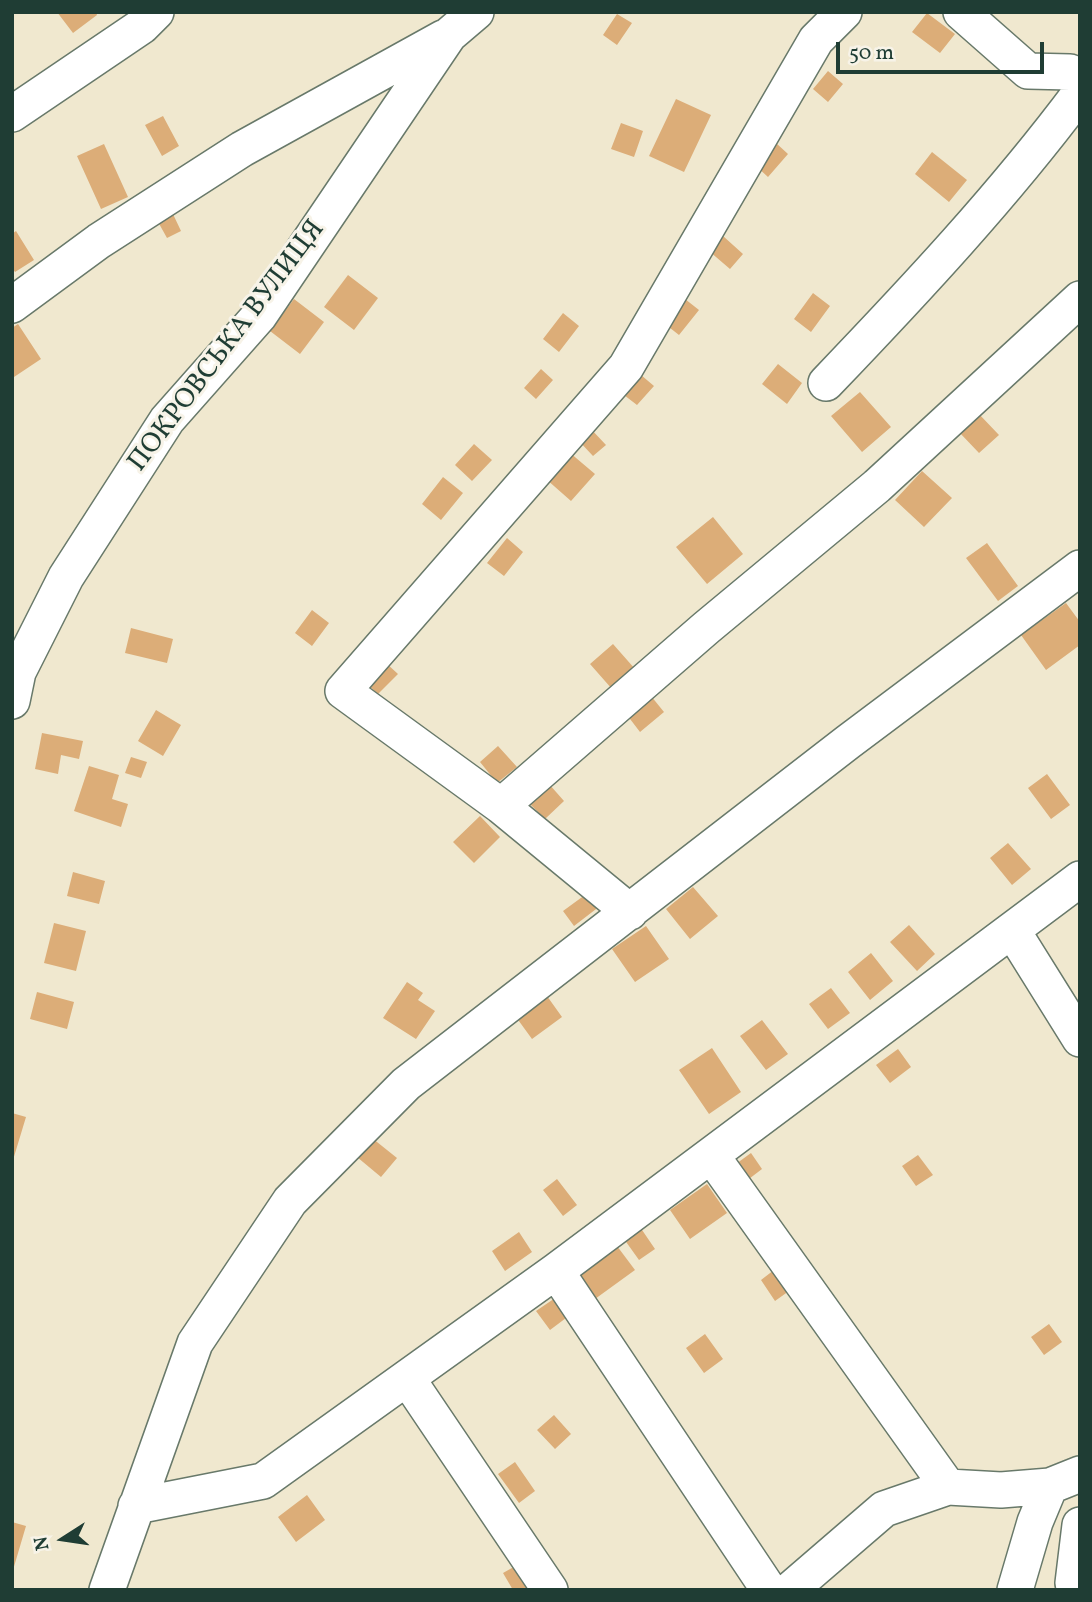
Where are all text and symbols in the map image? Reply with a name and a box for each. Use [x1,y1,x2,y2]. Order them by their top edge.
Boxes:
scale bar [840,28,1048,72]
text: 50 m [849,39,894,68]
street label: ПОКРОВСЬКА ВУЛИЦЯ [122,215,334,479]
north arrow [28,1504,98,1574]
text: N [28,1534,57,1553]

